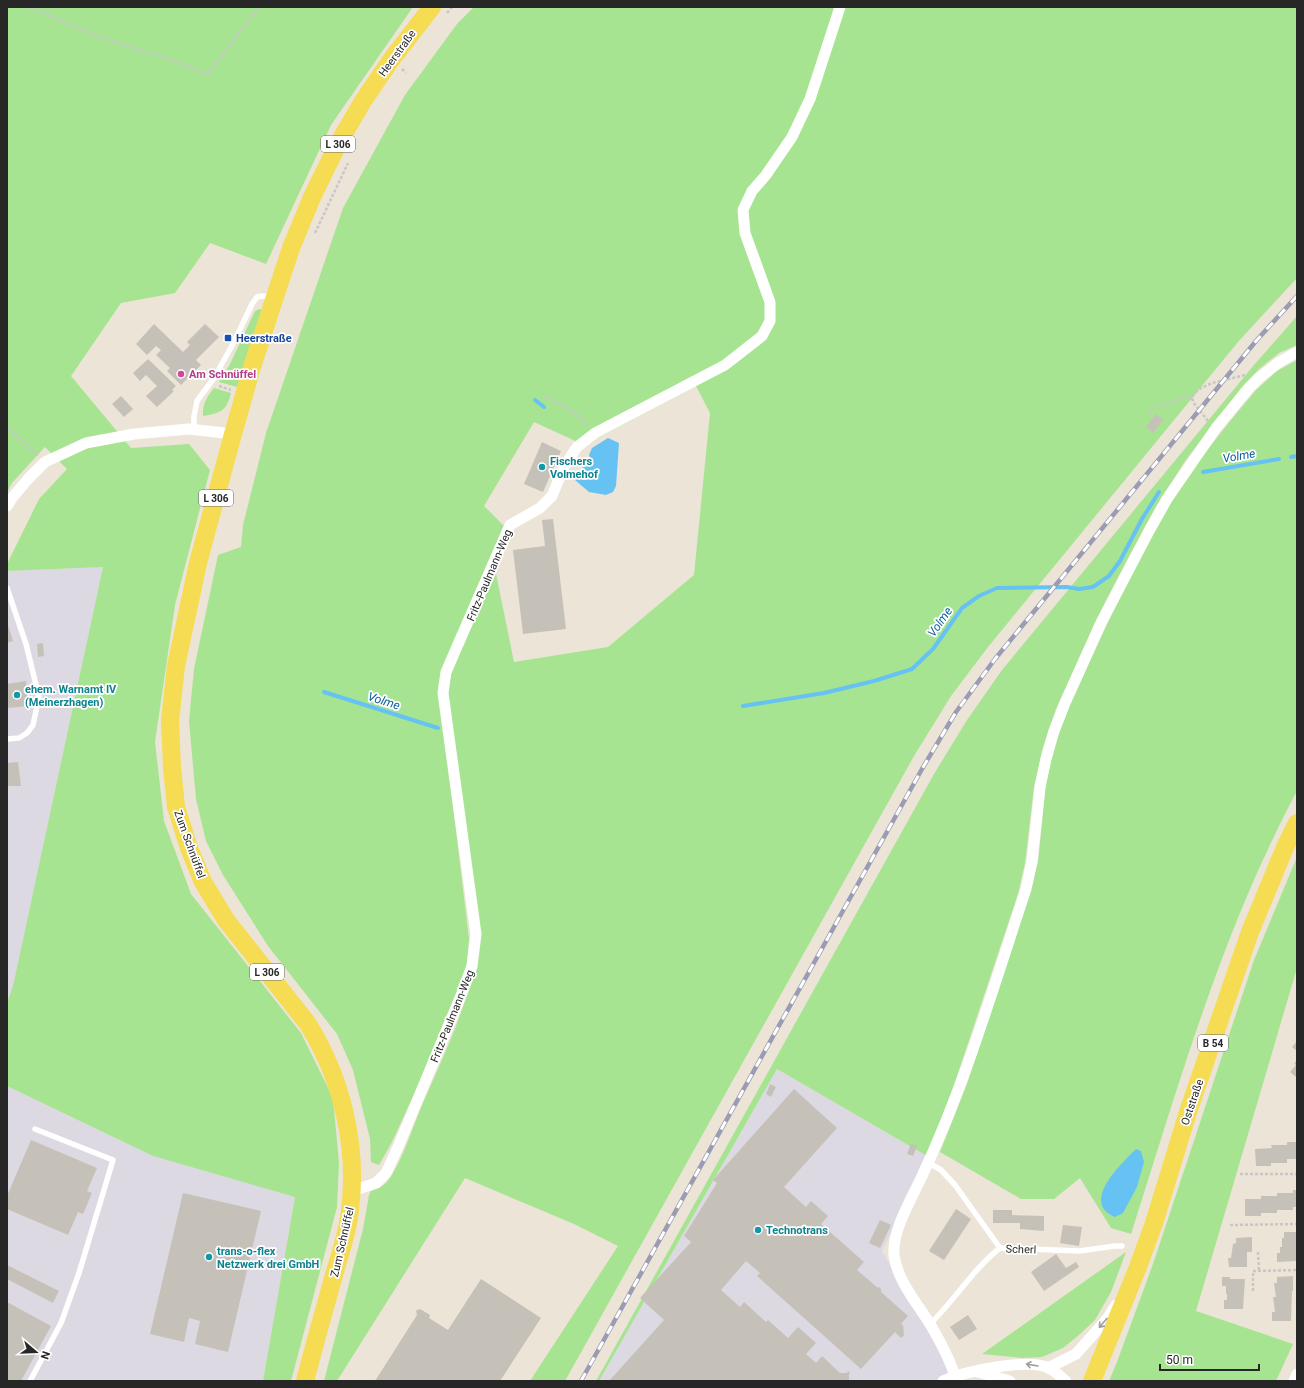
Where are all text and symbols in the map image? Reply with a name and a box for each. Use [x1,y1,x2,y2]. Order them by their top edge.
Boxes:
street label: Heerstraße [376,27,419,79]
road number: L 306 [321,136,355,152]
place label: Heerstraße [236,332,292,345]
marker: Heerstraße [223,333,233,343]
place label: Am Schnüffel [189,368,256,381]
marker: Am Schnüffel [176,369,186,379]
water label: Volme [1222,446,1256,466]
place label: Fischers Volmehof [550,455,598,481]
marker: Fischers Volmehof [537,462,547,472]
road number: L 306 [199,490,233,506]
street label: Fritz-Paulmann-Weg [464,527,515,623]
water label: Volme [925,604,955,640]
place label: ehem. Warnamt IV (Meinerzhagen) [25,683,117,709]
water label: Volme [366,689,402,713]
marker: ehem. Warnamt IV (Meinerzhagen) [12,690,22,700]
street label: Zum Schnüffel [171,808,208,880]
road number: L 306 [250,964,284,980]
street label: Fritz-Paulmann-Weg [428,968,477,1064]
road number: B 54 [1198,1035,1228,1051]
street label: Oststraße [1179,1077,1206,1127]
street label: Zum Schnüffel [328,1206,357,1278]
place label: Technotrans [766,1224,828,1237]
marker: Technotrans [753,1225,763,1235]
street label: Scherl [1005,1242,1036,1257]
place label: trans-o-flex Netzwerk drei GmbH [217,1245,320,1271]
marker: trans-o-flex Netzwerk drei GmbH [204,1252,214,1262]
one-way arrow [1099,1318,1108,1329]
north arrow [16,1332,56,1372]
scale bar [1160,1346,1259,1372]
text: N [37,1349,52,1361]
text: 50 m [1166,1353,1193,1367]
one-way arrow [1026,1361,1039,1369]

